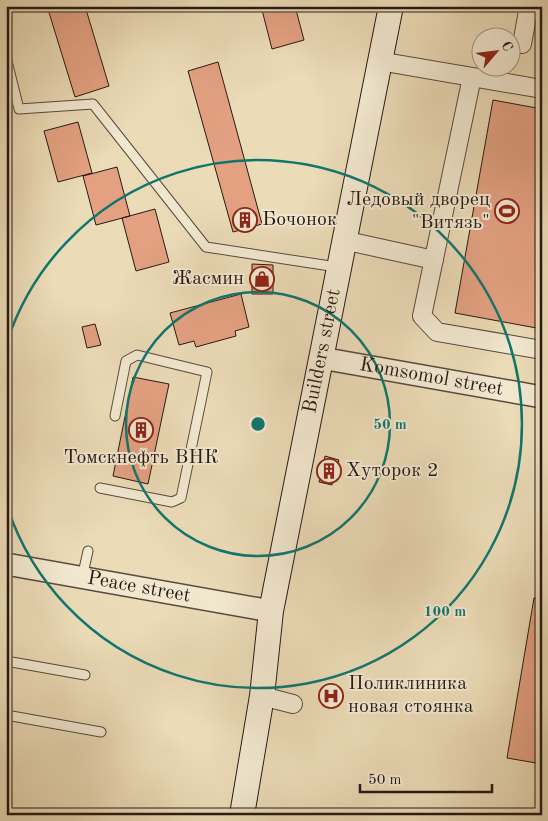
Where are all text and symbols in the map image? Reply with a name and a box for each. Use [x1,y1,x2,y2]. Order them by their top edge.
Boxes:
north arrow [470,28,520,78]
text: С [498,39,515,54]
place label: Ледовый дворец "Витязь" [347,190,490,233]
sports icon: Ледовый дворец "Витязь" [494,198,520,224]
building icon: Бочонок [232,207,258,233]
place label: Бочонок [262,210,337,230]
shop icon: Жасмин [249,266,275,292]
place label: Жасмин [172,269,244,289]
street label: Builders street [300,287,345,415]
street label: Komsomol street [358,355,505,400]
centre of rings [249,415,267,433]
building icon: Томскнефть ВНК [128,417,154,443]
text: 50 m [373,418,407,433]
place label: Томскнефть ВНК [63,448,219,468]
building icon: Хуторок 2 [316,458,342,484]
place label: Хуторок 2 [346,461,438,481]
street label: Peace street [86,569,192,607]
text: 100 m [424,605,466,620]
place label: Поликлиника новая стоянка [348,674,474,717]
hospital icon: Поликлиника новая стоянка [318,683,344,709]
scale bar [360,761,493,793]
text: 50 m [368,773,402,788]

